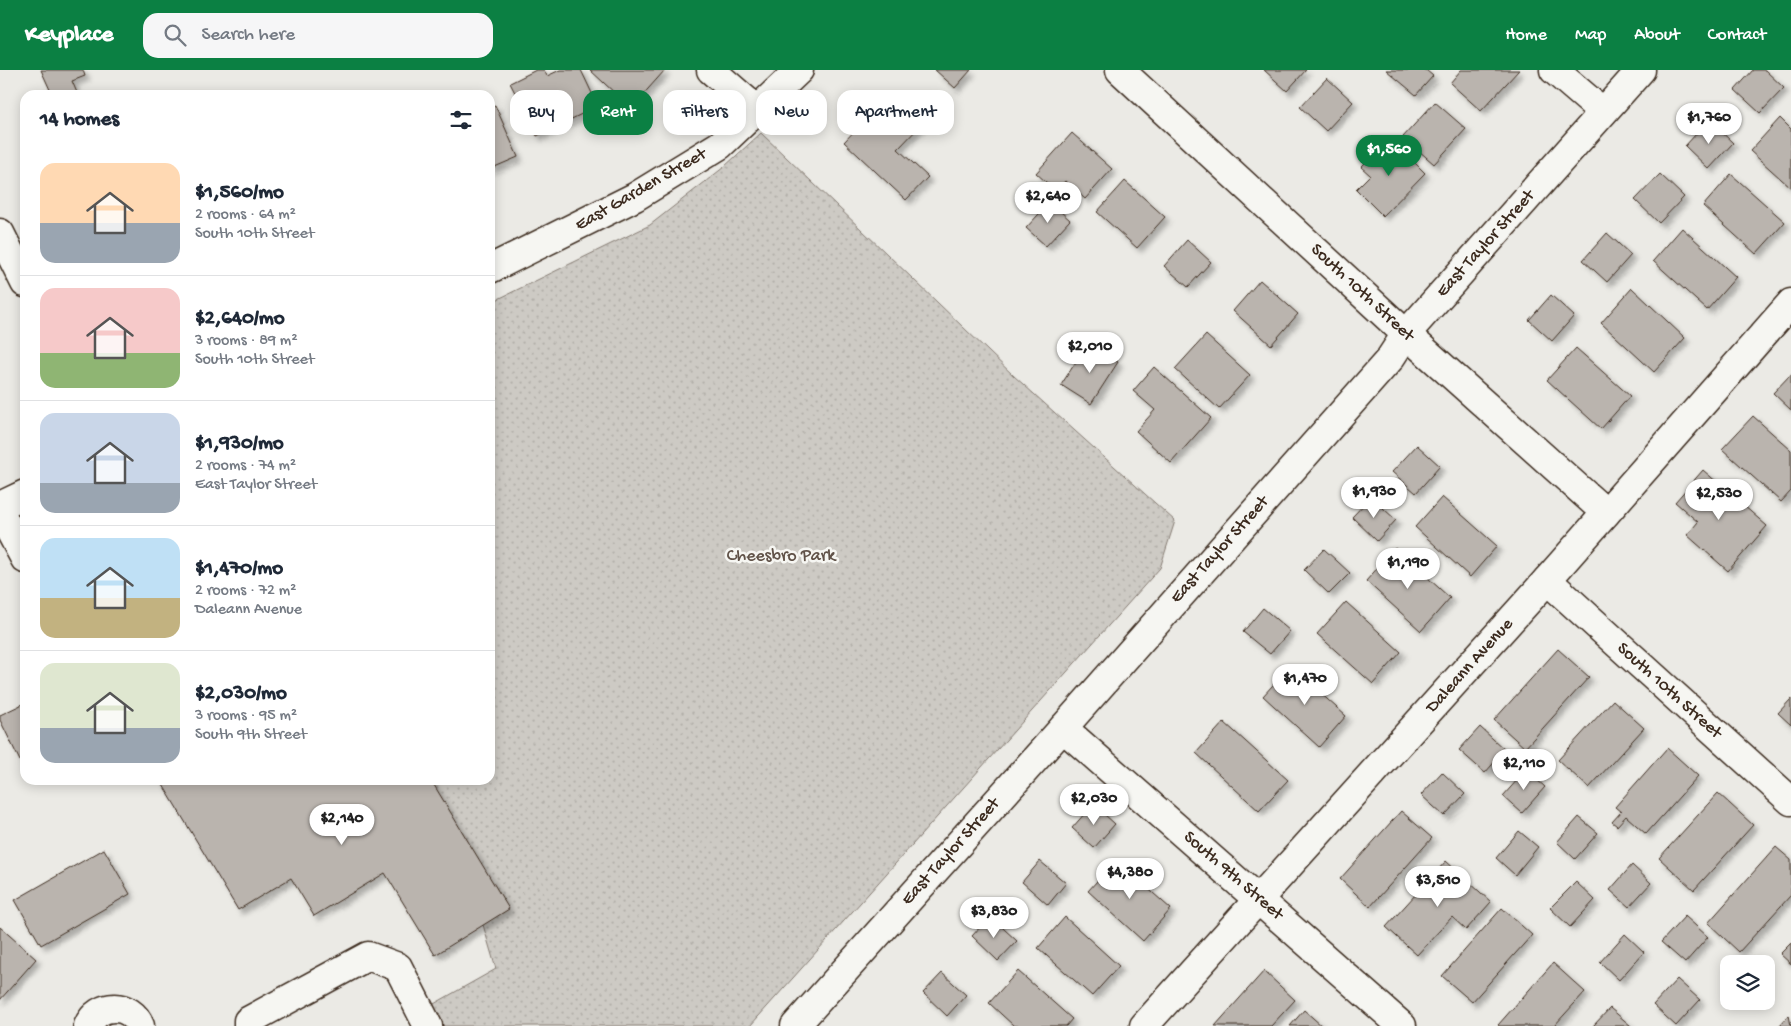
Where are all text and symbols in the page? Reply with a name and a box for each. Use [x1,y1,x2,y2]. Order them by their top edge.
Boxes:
search box [143,13,493,58]
text: Keyplace [25,21,113,50]
icon: search [161,21,189,49]
text: Search here [201,24,295,47]
text: Home [1505,25,1547,46]
text: Map [1575,25,1606,46]
text: About [1634,25,1680,46]
text: Contact [1708,25,1766,46]
chip: Buy [510,90,573,135]
chip: Rent [583,90,653,135]
chip: Filters [663,90,746,135]
chip: New [756,90,827,135]
chip: Apartment [837,90,954,135]
pin: $1,760 [1668,102,1750,145]
icon: filters [447,106,475,134]
text: 14 homes [40,108,119,133]
text: $1,760 [1687,109,1731,128]
pin: $1,560 [1348,134,1430,177]
text: $1,560 [1367,141,1411,160]
street label: East Garden Street [572,143,712,236]
text: $1,560/mo [195,181,284,206]
pin: $2,640 [1007,182,1089,224]
icon: home [80,183,140,243]
street label: East Taylor Street [1432,185,1541,302]
text: $2,640 [1026,188,1070,207]
text: 2 rooms · 64 m² [195,206,296,225]
text: South 10th Street [195,225,314,244]
street label: South 10th Street [1306,240,1419,348]
text: $2,640/mo [195,307,285,332]
icon: home [80,308,140,368]
text: 3 rooms · 89 m² [195,332,297,351]
pin: $2,010 [1049,332,1131,374]
text: $2,010 [1068,338,1112,357]
text: South 10th Street [195,351,314,370]
text: $1,930/mo [195,432,284,457]
icon: home [80,433,140,493]
text: 2 rooms · 74 m² [195,457,296,476]
text: East Taylor Street [195,476,317,495]
pin: $1,930 [1333,476,1415,519]
pin: $2,530 [1678,478,1760,521]
text: $1,930 [1352,483,1396,502]
text: $2,530 [1696,485,1742,504]
street label: East Taylor Street [1166,491,1275,608]
park label: Cheesbro Park [727,546,837,567]
pin: $1,190 [1367,548,1449,590]
text: $1,190 [1387,554,1429,573]
text: $1,470/mo [195,557,283,582]
icon: home [80,558,140,618]
text: 2 rooms · 72 m² [195,582,296,601]
text: Daleann Avenue [195,601,302,620]
street label: Daleann Avenue [1421,614,1519,719]
street label: South 10th Street [1612,638,1727,745]
pin: $1,470 [1264,664,1346,706]
text: $1,470 [1283,670,1327,689]
text: $2,030/mo [195,682,287,707]
icon: home [80,683,140,743]
text: 3 rooms · 95 m² [195,707,297,726]
text: South 9th Street [195,726,307,745]
pin: $2,110 [1483,748,1565,791]
text: $2,110 [1503,755,1545,774]
pin: $2,030 [1053,784,1135,826]
text: $2,030 [1071,790,1117,809]
street label: East Taylor Street [897,793,1006,910]
pin: $2,140 [301,804,383,846]
text: $2,140 [320,810,364,829]
street label: South 9th Street [1179,827,1289,926]
pin: $4,380 [1089,858,1171,900]
text: $4,380 [1107,864,1153,883]
pin: $3,510 [1397,866,1479,908]
text: $3,510 [1416,872,1460,891]
pin: $3,830 [953,896,1035,939]
text: $3,830 [971,903,1017,922]
map controls [1720,955,1775,1010]
button: layers [1720,955,1775,1010]

